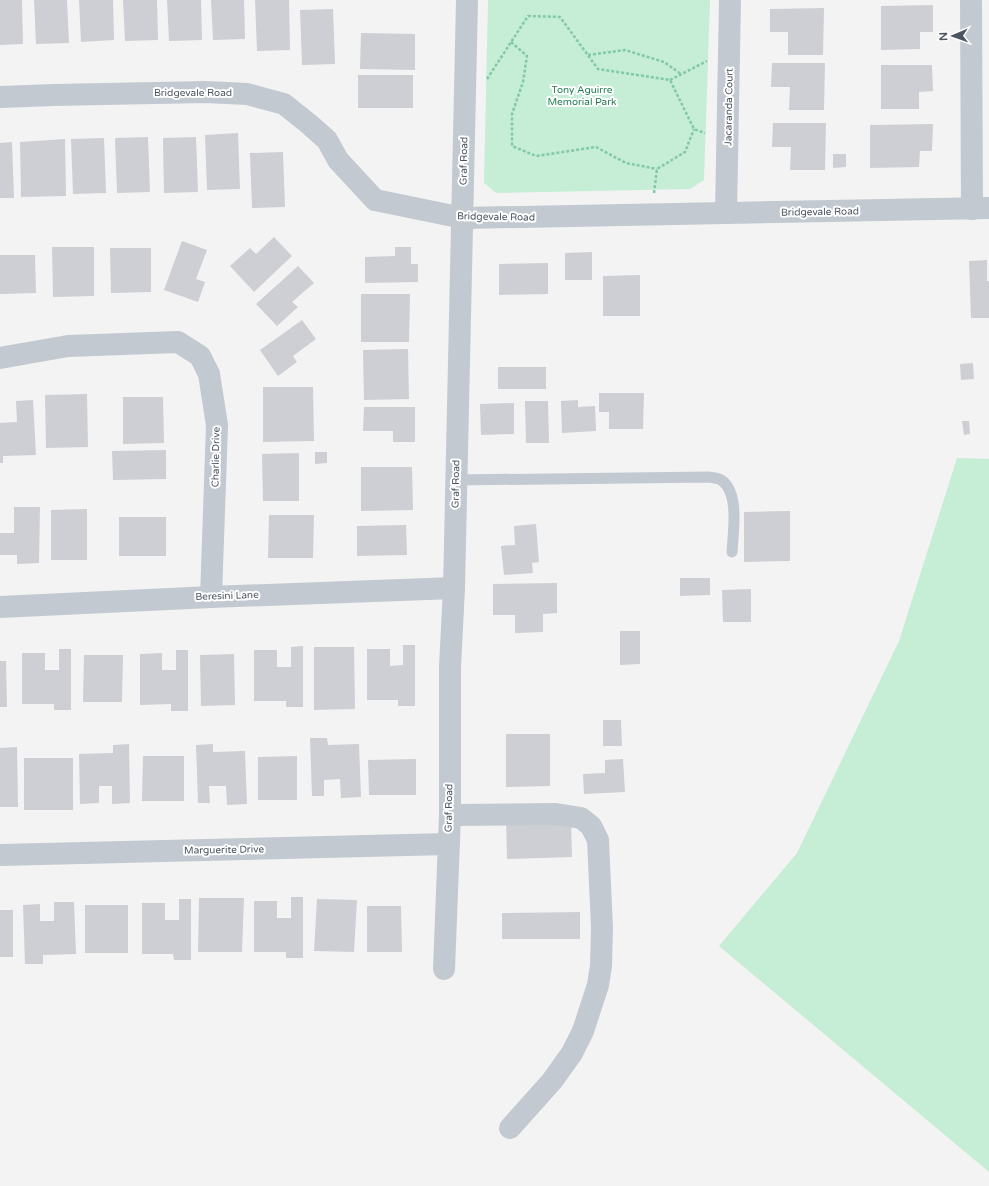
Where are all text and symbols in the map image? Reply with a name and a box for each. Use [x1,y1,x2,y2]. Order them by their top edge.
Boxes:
north arrow [933,16,973,56]
text: N [937,32,950,41]
street label: Jacaranda Court [722,68,736,146]
park label: Tony Aguirre Memorial Park [548,84,617,108]
street label: Bridgevale Road [154,87,232,99]
street label: Graf Road [458,137,470,185]
street label: Bridgevale Road [781,205,859,219]
street label: Bridgevale Road [457,210,535,224]
street label: Charlie Drive [209,426,223,487]
street label: Graf Road [450,460,462,508]
street label: Beresini Lane [195,589,259,603]
street label: Graf Road [443,784,455,832]
street label: Marguerite Drive [184,843,264,857]

